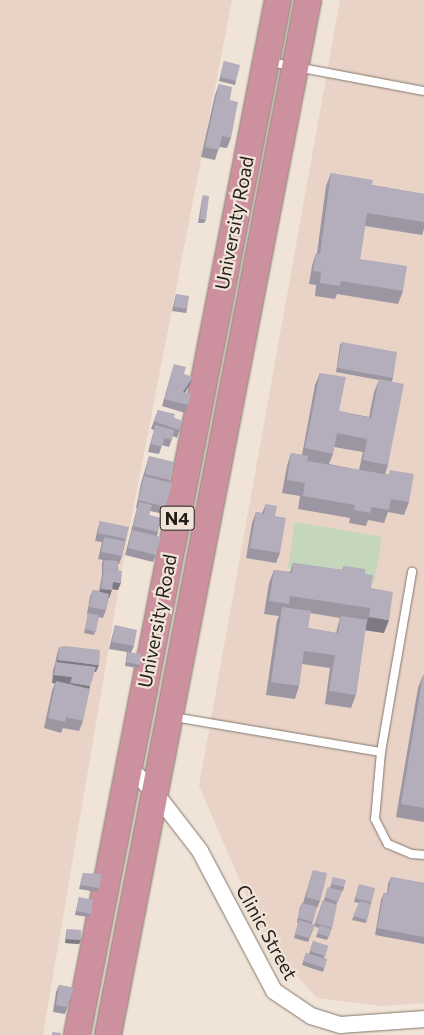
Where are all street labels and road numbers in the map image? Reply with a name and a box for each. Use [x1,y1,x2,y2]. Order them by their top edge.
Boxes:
street label: University Road [210,154,258,292]
road number: N4 [160,502,194,534]
street label: University Road [133,552,181,690]
street label: Clinic Street [232,880,302,984]

